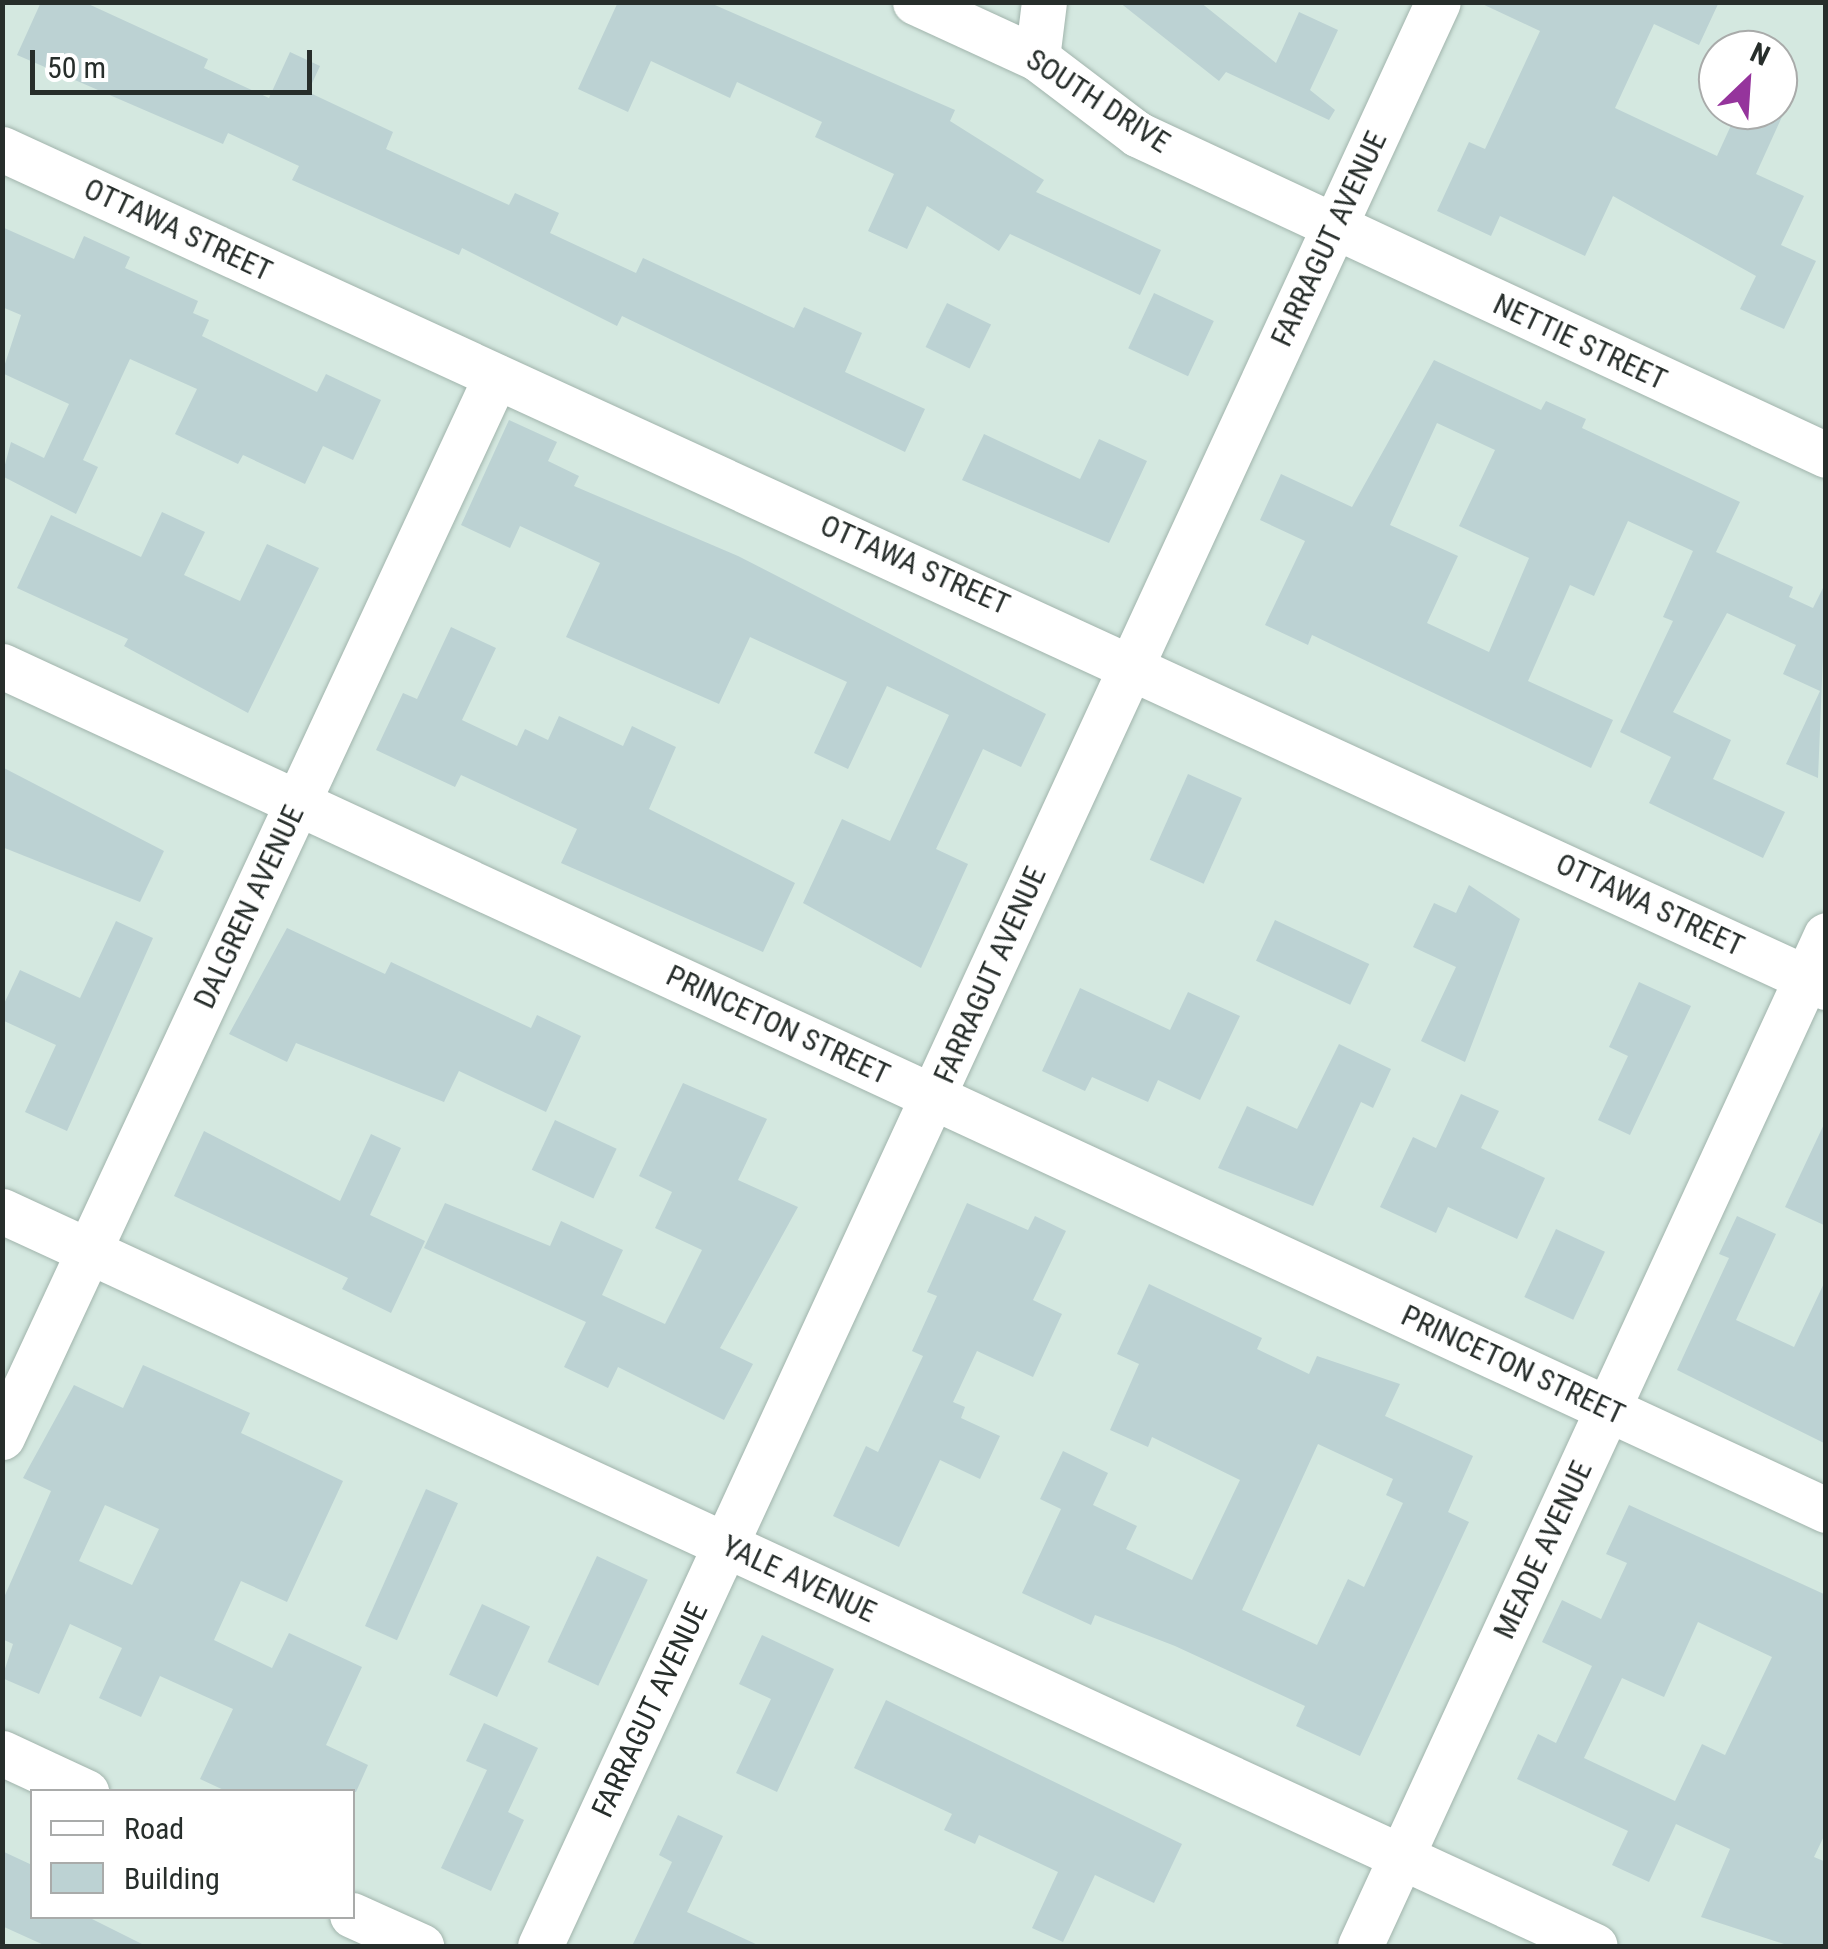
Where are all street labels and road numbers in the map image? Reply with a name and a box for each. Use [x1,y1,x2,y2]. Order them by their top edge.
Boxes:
street label: SOUTH DRIVE [1020,41,1176,161]
street label: FARRAGUT AVENUE [1263,126,1395,352]
street label: OTTAWA STREET [78,171,278,289]
street label: NETTIE STREET [1487,286,1673,398]
street label: OTTAWA STREET [815,507,1015,623]
street label: DALGREN AVENUE [186,800,312,1014]
street label: OTTAWA STREET [1550,846,1750,964]
street label: FARRAGUT AVENUE [926,861,1054,1089]
street label: PRINCETON STREET [661,957,895,1093]
street label: PRINCETON STREET [1396,1297,1630,1433]
street label: MEADE AVENUE [1486,1455,1600,1645]
street label: YALE AVENUE [716,1528,882,1630]
street label: FARRAGUT AVENUE [584,1597,716,1823]

